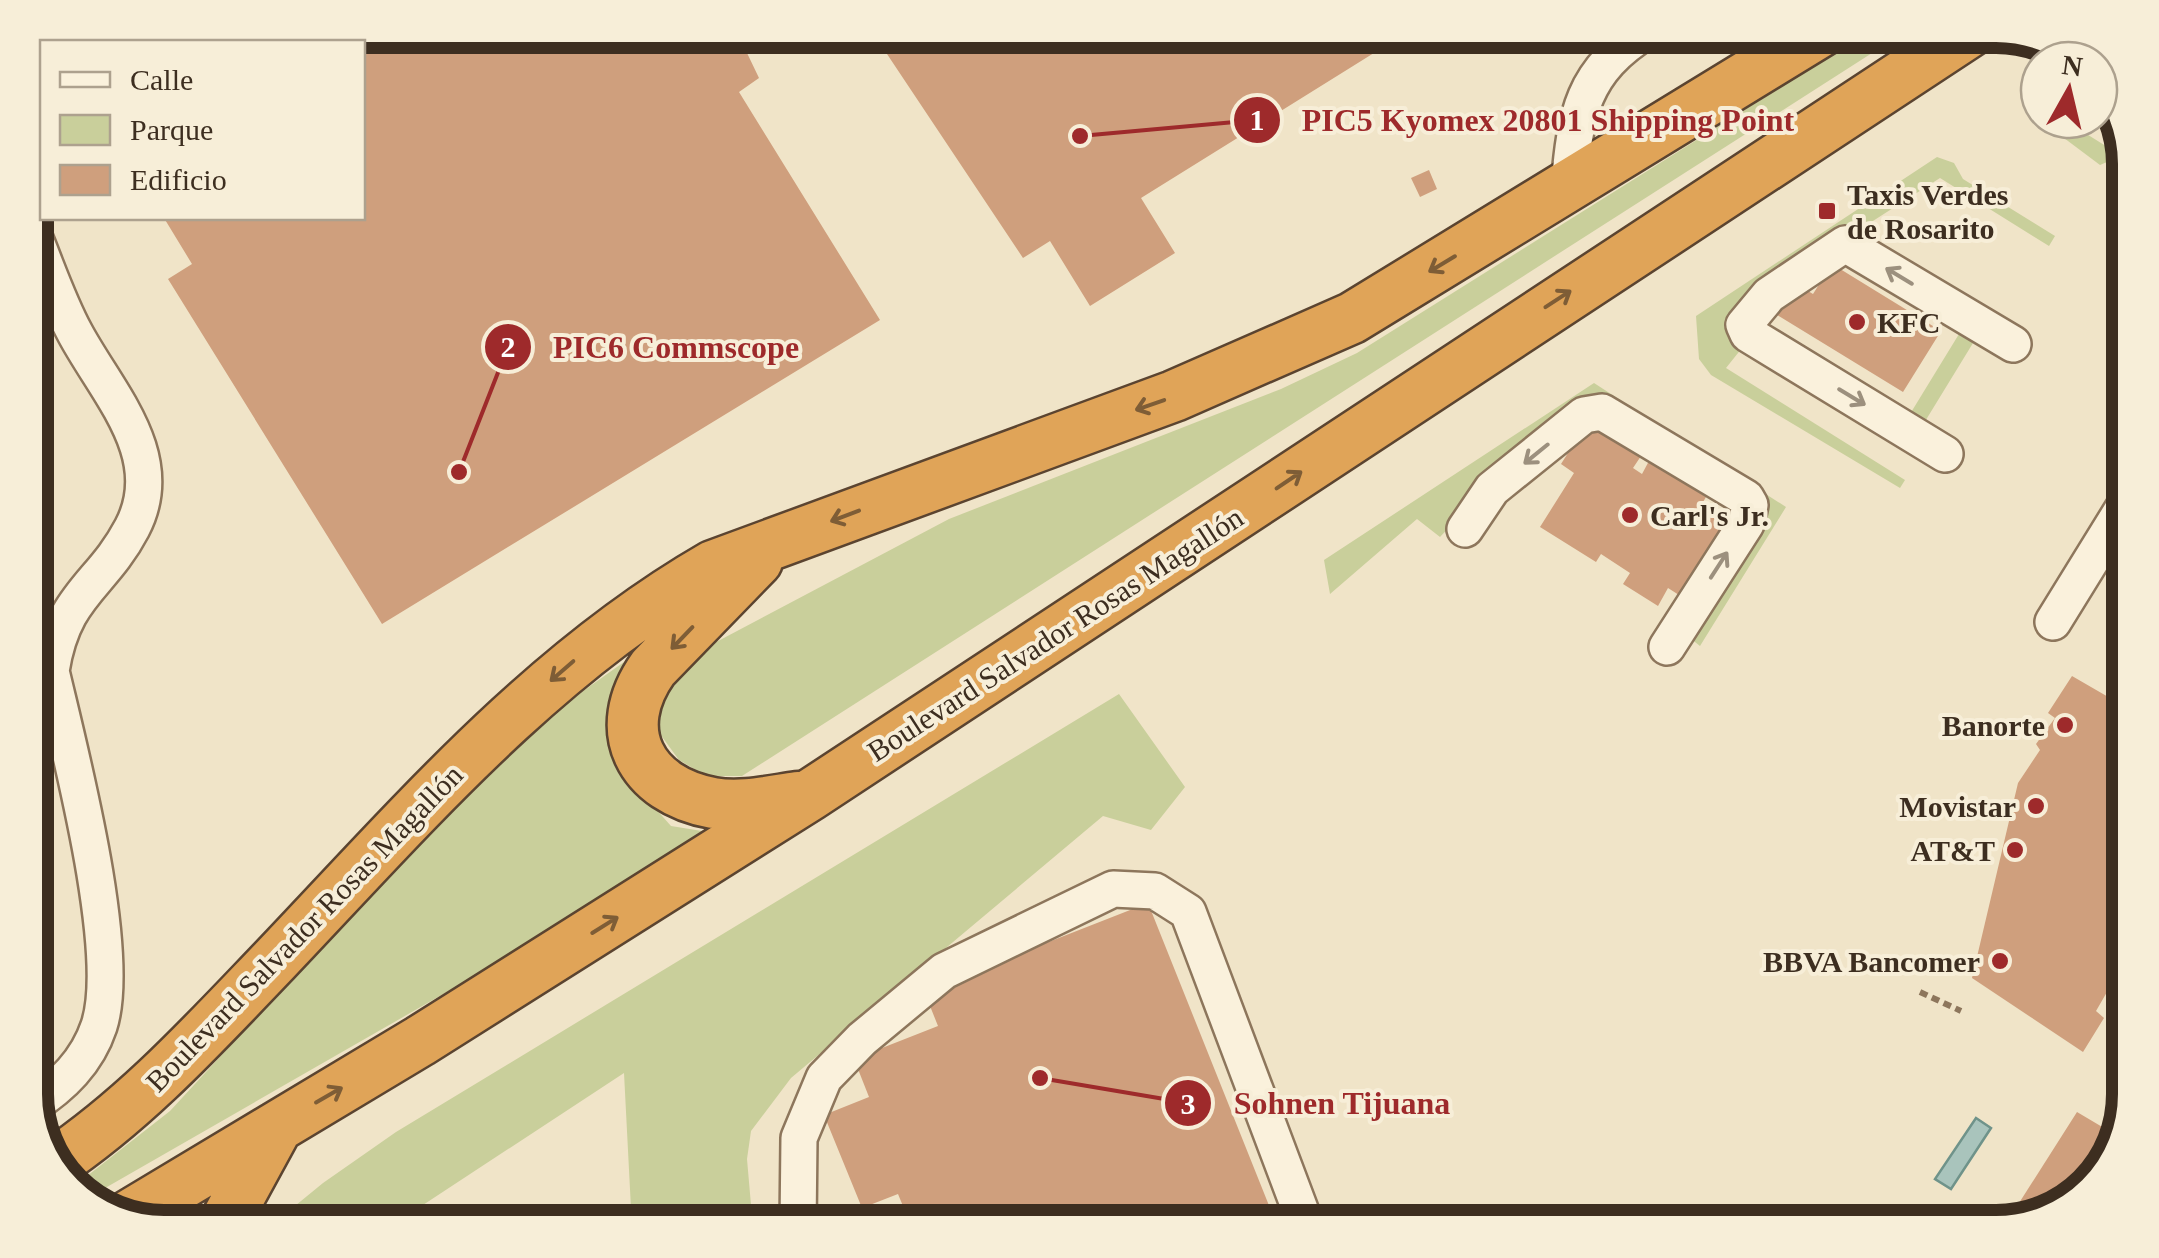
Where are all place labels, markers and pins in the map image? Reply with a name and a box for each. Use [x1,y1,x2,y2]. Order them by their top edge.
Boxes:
callout: PIC5 Kyomex 20801 Shipping Point [1232,89,1814,151]
place label: Taxis Verdes de Rosarito [1847,178,2008,245]
marker: Taxis Verdes de Rosarito [1816,200,1838,222]
place label: KFC [1877,306,1940,339]
marker: KFC [1846,311,1868,333]
callout: PIC6 Commscope [483,316,819,378]
place label: Carl's Jr. [1650,499,1769,532]
marker: Carl's Jr. [1619,504,1641,526]
place label: Banorte [1942,709,2045,742]
marker: Banorte [2054,714,2076,736]
place label: Movistar [1899,790,2016,823]
marker: Movistar [2025,795,2047,817]
place label: AT&T [1911,834,1995,867]
marker: AT&T [2004,839,2026,861]
place label: BBVA Bancomer [1763,945,1980,978]
marker: BBVA Bancomer [1989,950,2011,972]
callout: Sohnen Tijuana [1163,1072,1470,1134]

